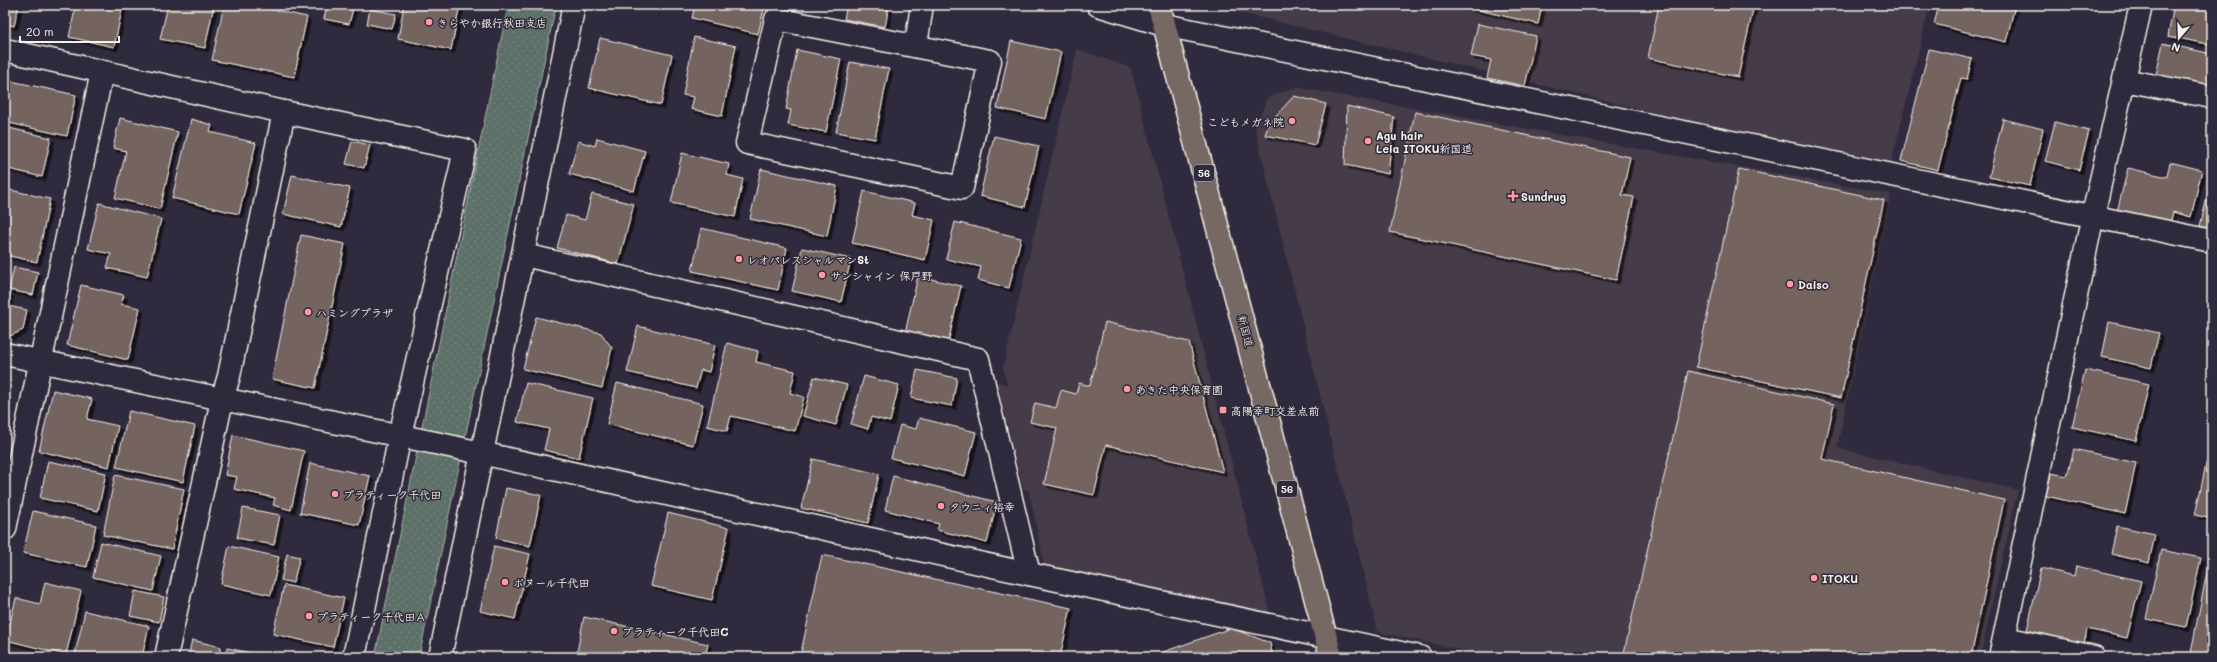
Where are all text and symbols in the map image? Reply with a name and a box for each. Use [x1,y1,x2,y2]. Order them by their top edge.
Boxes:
place label: きらやか銀行秋田支店 [437,15,547,30]
marker: きらやか銀行秋田支店 [424,17,434,27]
scale bar [20,18,119,44]
north arrow [2159,18,2199,58]
text: 20 m [26,23,54,39]
text: N [2169,39,2182,56]
place label: こどもメガネ院 [1207,114,1284,129]
marker: こどもメガネ院 [1287,116,1297,126]
place label: Agu hair Leia ITOKU新国道 [1376,128,1472,156]
marker: Agu hair Leia ITOKU新国道 [1363,136,1373,146]
road number: 56 [1194,165,1214,181]
place label: Sundrug [1521,189,1566,204]
marker: Sundrug [1508,191,1518,201]
place label: レオパレスシャルマンSt [747,252,869,267]
marker: レオパレスシャルマンSt [734,254,744,264]
place label: サンシャイン 保戸野 [830,268,933,283]
marker: サンシャイン 保戸野 [817,270,827,280]
place label: Daiso [1798,277,1829,292]
marker: Daiso [1785,279,1795,289]
place label: ハミングプラザ [316,305,393,320]
marker: ハミングプラザ [303,307,313,317]
street label: 新国道 [1234,313,1258,349]
place label: あきた中央保育園 [1135,382,1223,397]
marker: あきた中央保育園 [1122,384,1132,394]
place label: 高陽幸町交差点前 [1231,403,1319,418]
marker: 高陽幸町交差点前 [1218,405,1228,415]
road number: 56 [1277,481,1297,497]
place label: プラティーク千代田 [343,487,441,502]
marker: プラティーク千代田 [330,489,340,499]
place label: タウニィ裕幸 [949,499,1015,514]
marker: タウニィ裕幸 [936,501,946,511]
place label: ITOKU [1822,571,1858,586]
marker: ITOKU [1809,573,1819,583]
place label: ボヌール千代田 [513,575,590,590]
marker: ボヌール千代田 [500,577,510,587]
place label: プラティーク千代田Ａ [317,609,426,624]
marker: プラティーク千代田Ａ [304,611,314,621]
place label: プラティーク千代田C [622,624,729,639]
marker: プラティーク千代田C [609,626,619,636]

